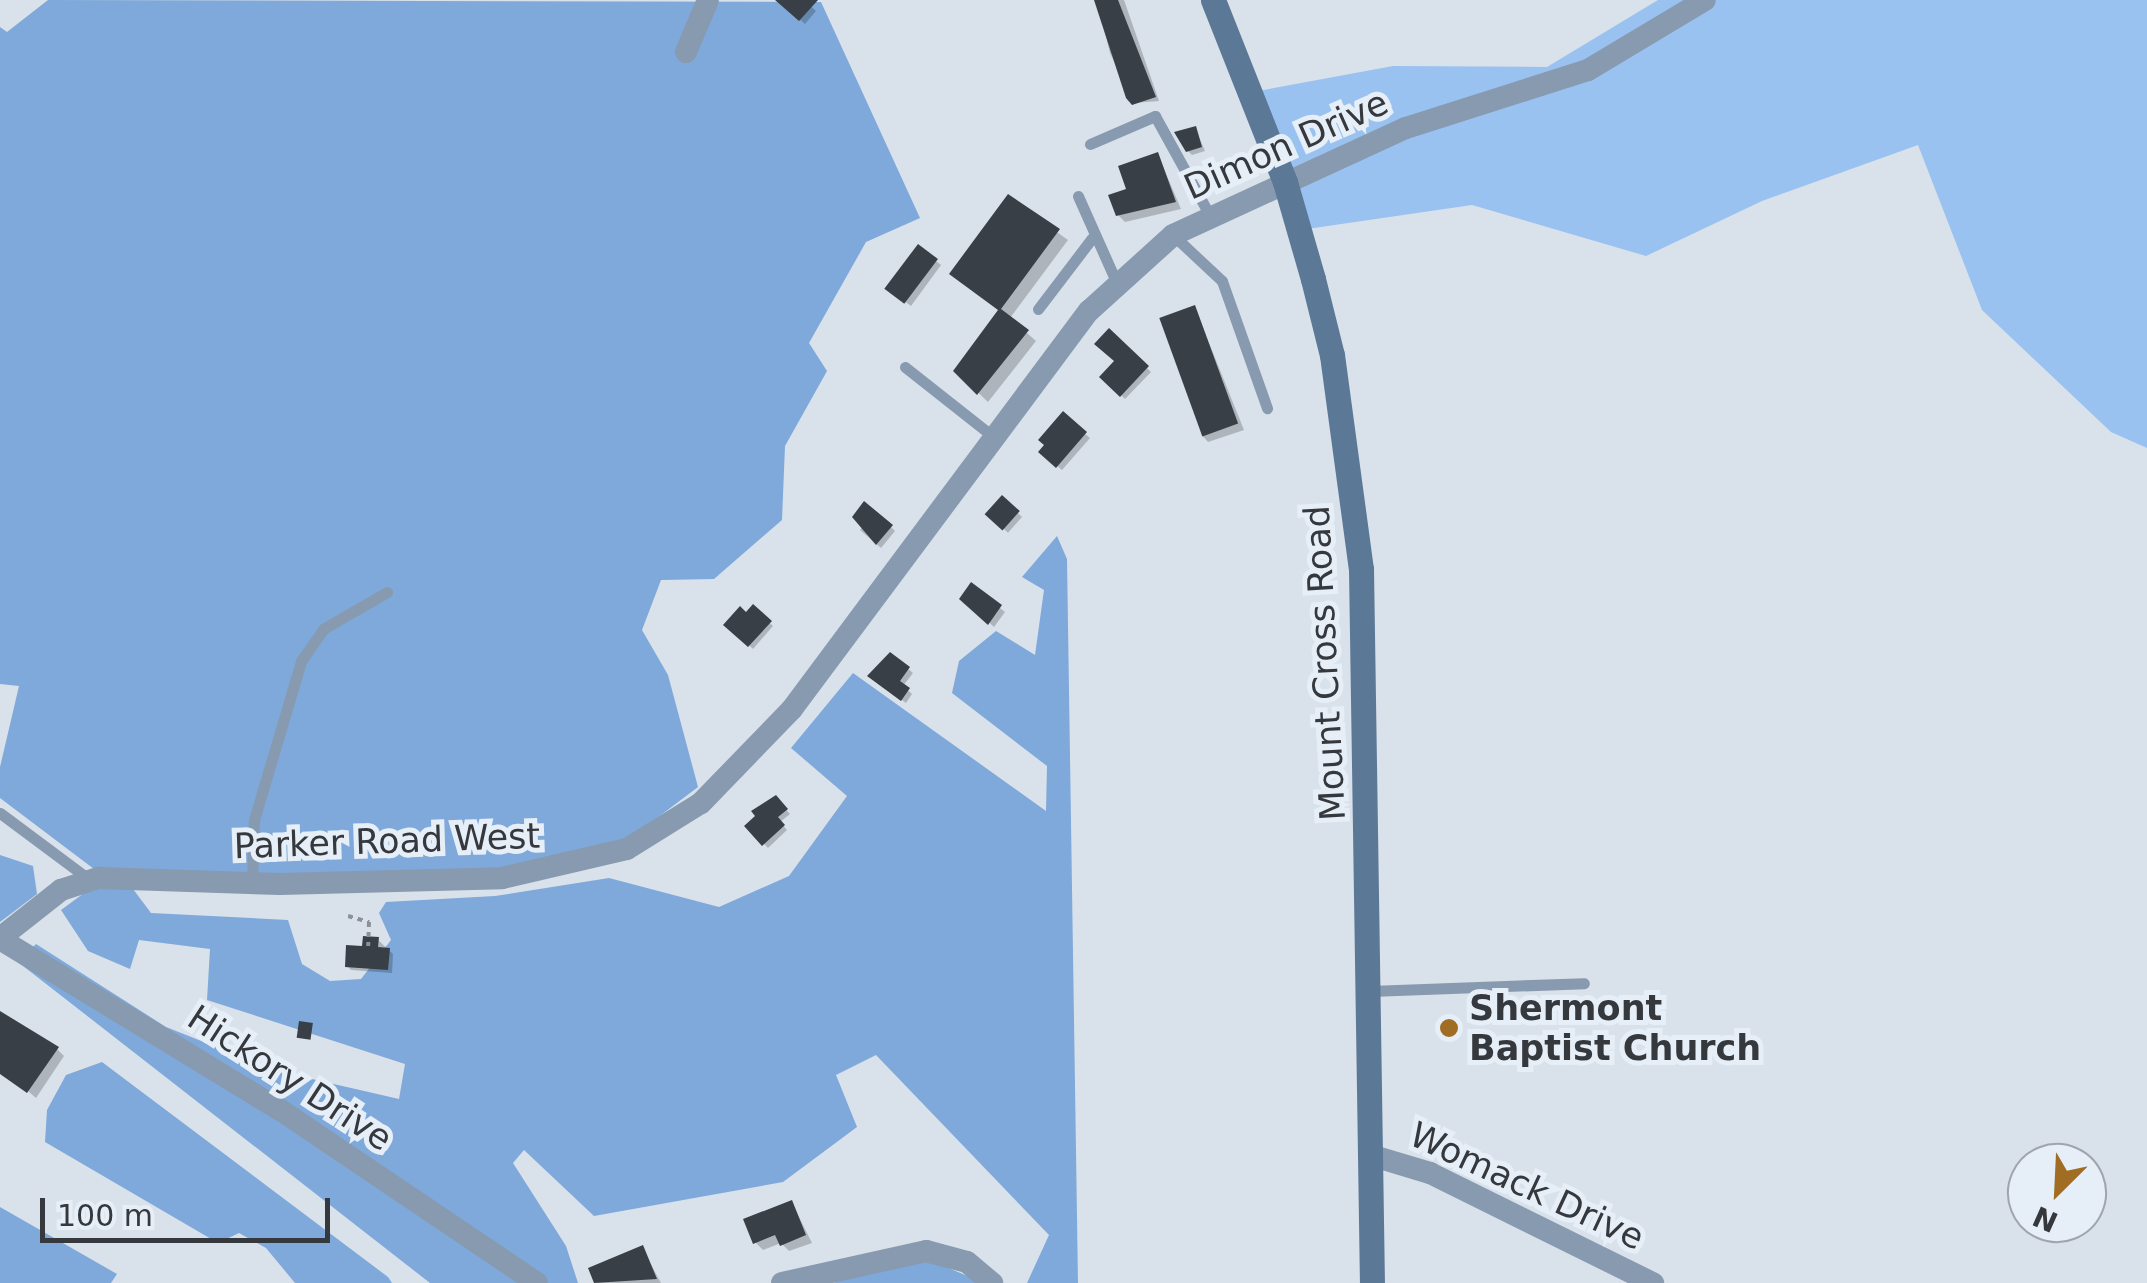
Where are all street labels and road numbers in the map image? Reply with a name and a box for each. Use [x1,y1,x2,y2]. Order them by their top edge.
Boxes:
street label: Dimon Drive [1178,81,1394,209]
street label: Mount Cross Road [1296,504,1354,822]
street label: Parker Road West [233,815,541,867]
street label: Hickory Drive [180,996,400,1160]
street label: Womack Drive [1403,1113,1651,1259]

